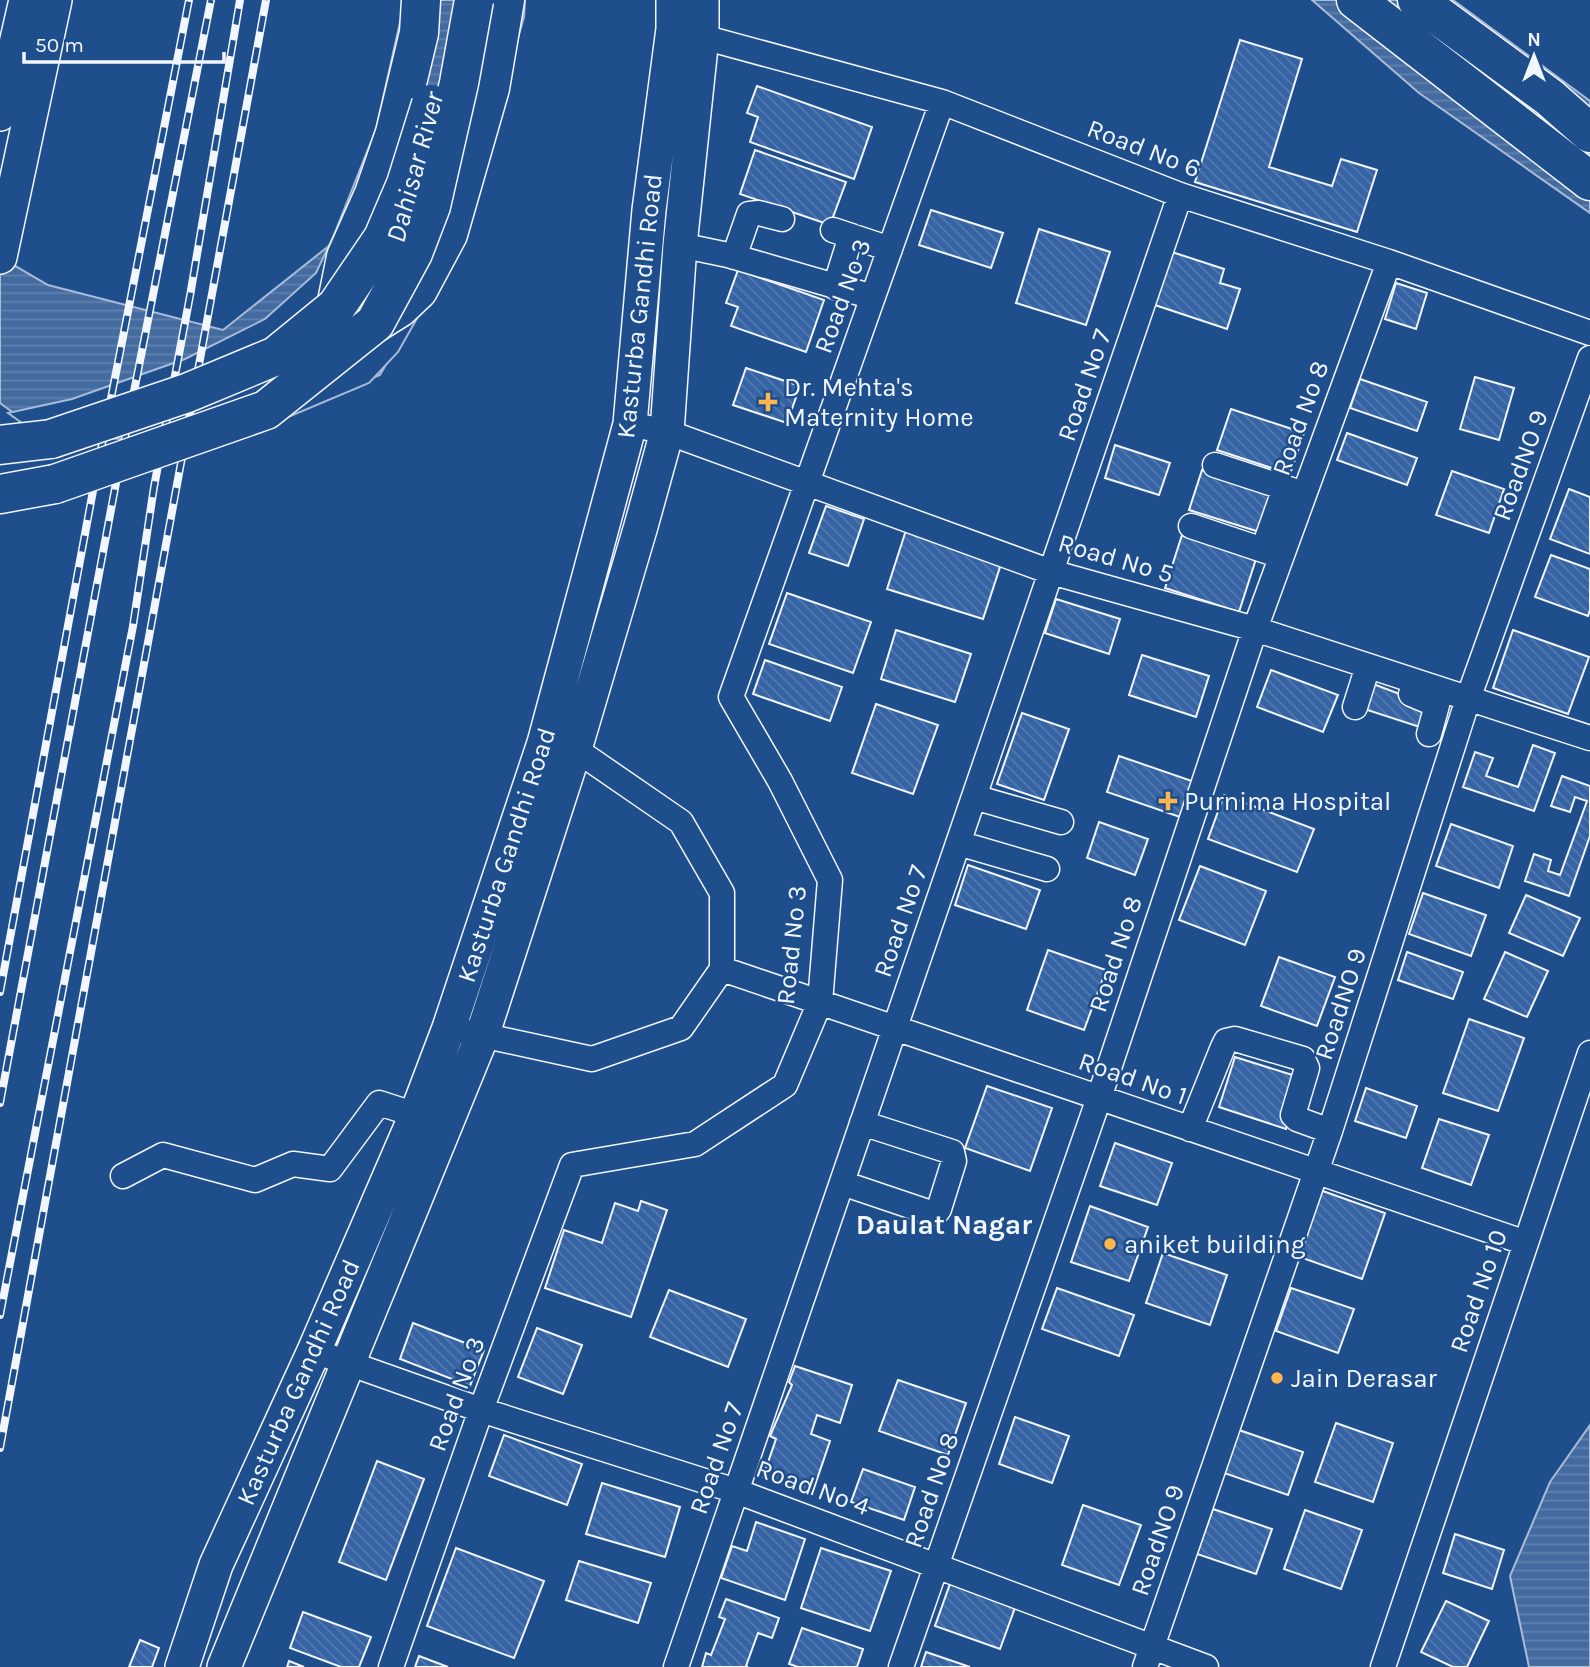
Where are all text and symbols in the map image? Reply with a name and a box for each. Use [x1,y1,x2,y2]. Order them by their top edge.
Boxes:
scale bar [24,21,224,65]
north arrow [1499,21,1569,91]
text: N [1527,29,1541,51]
text: 50 m [35,33,84,57]
water label: Dahisar River [379,87,451,246]
street label: Road No 6 [1083,113,1205,184]
street label: Kasturba Gandhi Road [610,172,669,440]
street label: Road No 3 [807,235,877,358]
street label: Road No 7 [1051,325,1118,445]
street label: Road No 8 [1265,356,1336,480]
place label: Dr. Mehta's Maternity Home [784,372,974,433]
marker: Dr. Mehta's Maternity Home [758,392,778,412]
street label: RoadNO 9 [1486,406,1555,525]
street label: Road No 5 [1054,527,1177,590]
street label: Kasturba Gandhi Road [451,724,562,987]
place label: Purnima Hospital [1184,786,1391,817]
marker: Purnima Hospital [1158,791,1178,811]
street label: Road No 7 [867,861,934,981]
street label: Road No 3 [770,884,813,1006]
street label: Road No 8 [1082,892,1149,1016]
street label: RoadNO 9 [1308,944,1373,1064]
street label: Road No 1 [1074,1045,1191,1111]
district label: Daulat Nagar [856,1208,1032,1241]
street label: Road No 10 [1443,1225,1514,1357]
place label: aniket building [1124,1229,1306,1260]
marker: aniket building [1102,1236,1118,1252]
street label: Kasturba Gandhi Road [230,1254,367,1510]
street label: Road No 3 [421,1333,491,1456]
place label: Jain Derasar [1291,1363,1438,1394]
marker: Jain Derasar [1269,1370,1285,1386]
street label: Road No 7 [683,1398,750,1518]
street label: Road No 8 [897,1428,966,1552]
street label: Road No 4 [752,1453,874,1522]
street label: RoadNO 9 [1124,1480,1191,1600]

